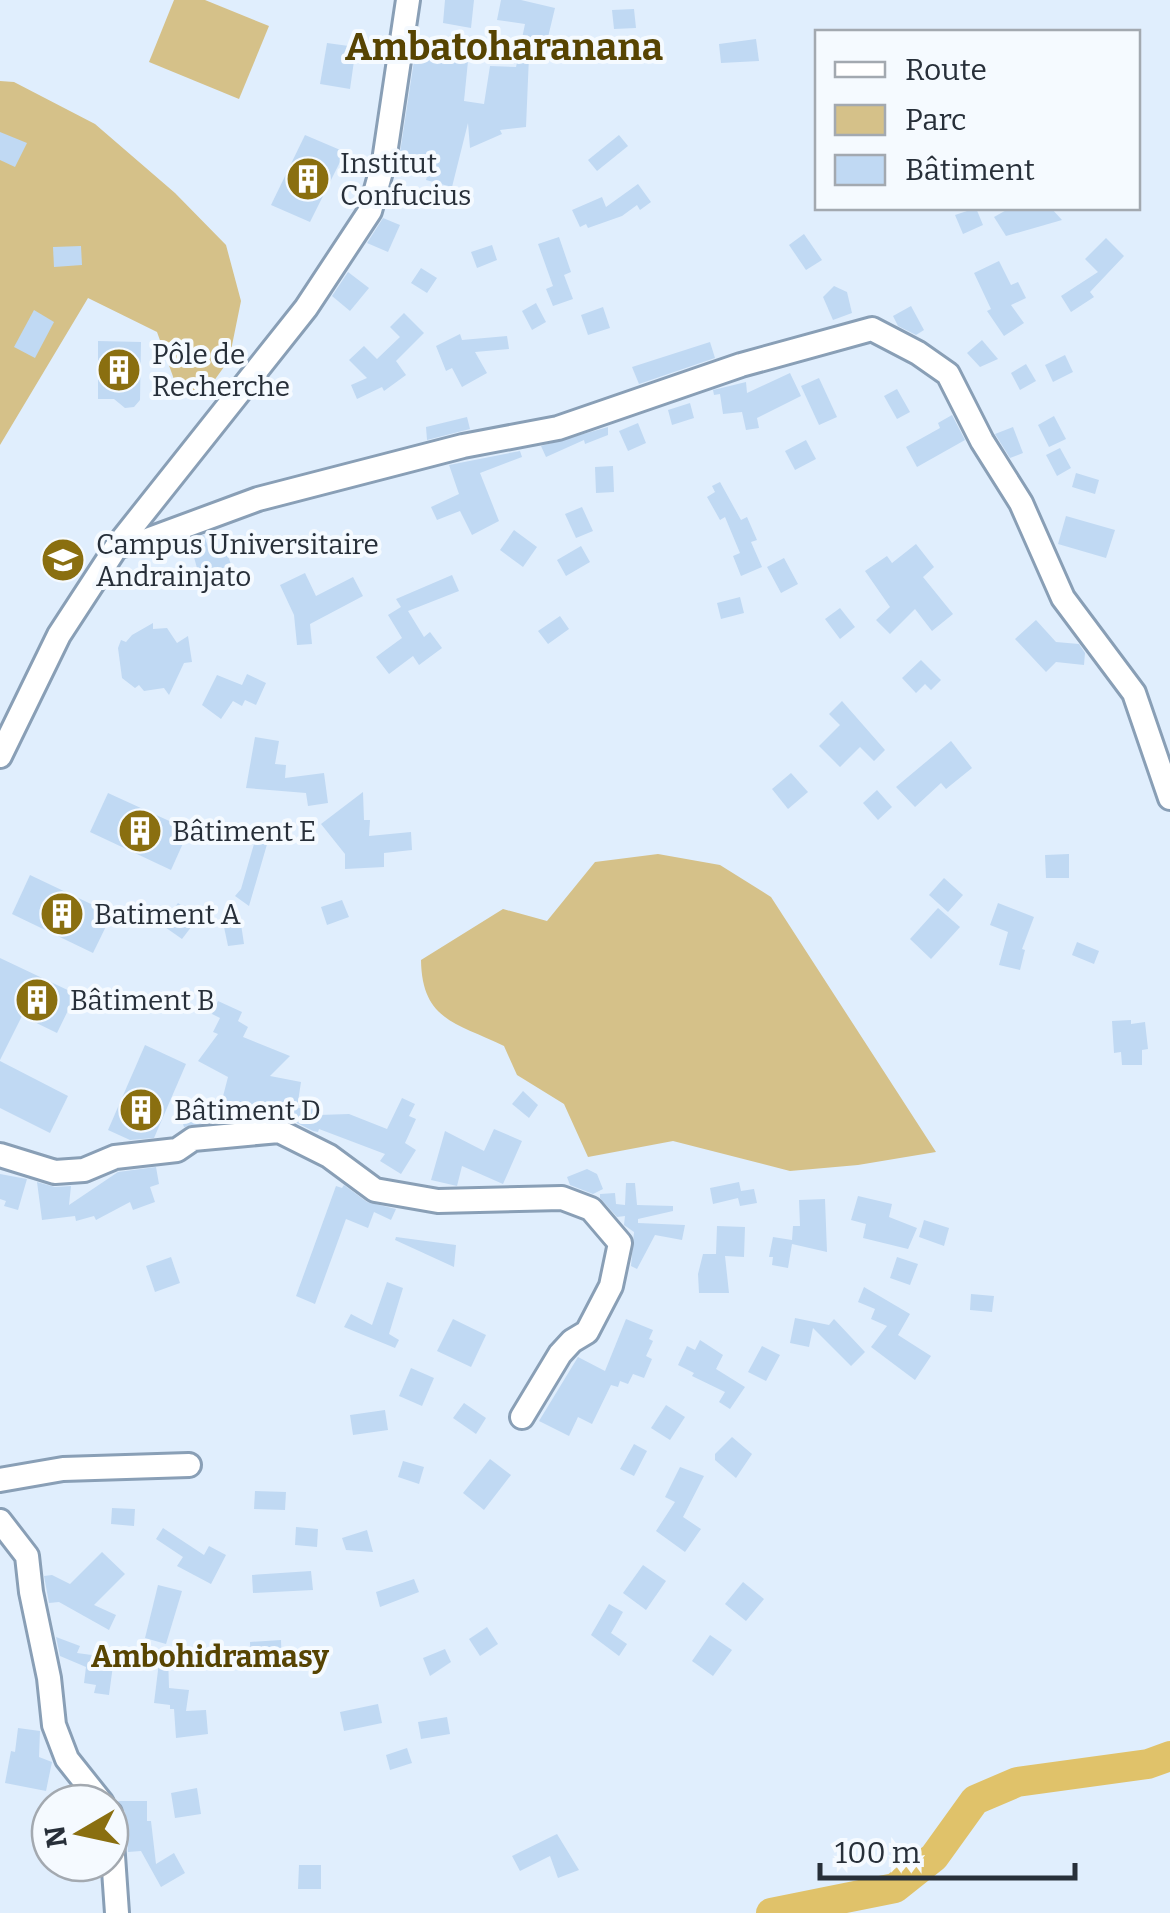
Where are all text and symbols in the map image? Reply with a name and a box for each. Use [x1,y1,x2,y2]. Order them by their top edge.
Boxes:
district label: Ambatoharanana [345,24,663,70]
legend [815,30,1140,210]
text: Route [905,52,987,88]
text: Parc [905,102,967,138]
place label: Institut Confucius [340,147,471,212]
text: Bâtiment [905,152,1035,188]
building icon: Institut Confucius [285,156,331,202]
place label: Pôle de Recherche [152,338,290,403]
building icon: Pôle de Recherche [96,347,142,393]
place label: Campus Universitaire Andrainjato [96,528,379,593]
school or university icon: Campus Universitaire Andrainjato [40,537,86,583]
building icon: Bâtiment E [117,808,163,854]
place label: Bâtiment E [172,815,316,848]
building icon: Batiment A [39,891,85,937]
place label: Batiment A [94,898,241,931]
building icon: Bâtiment B [14,977,60,1023]
place label: Bâtiment B [70,984,215,1017]
building icon: Bâtiment D [118,1087,164,1133]
place label: Bâtiment D [174,1094,321,1127]
district label: Ambohidramasy [91,1639,329,1675]
north arrow [30,1783,130,1883]
scale bar [820,1818,1075,1880]
text: N [38,1824,74,1850]
text: 100 m [835,1835,921,1871]

